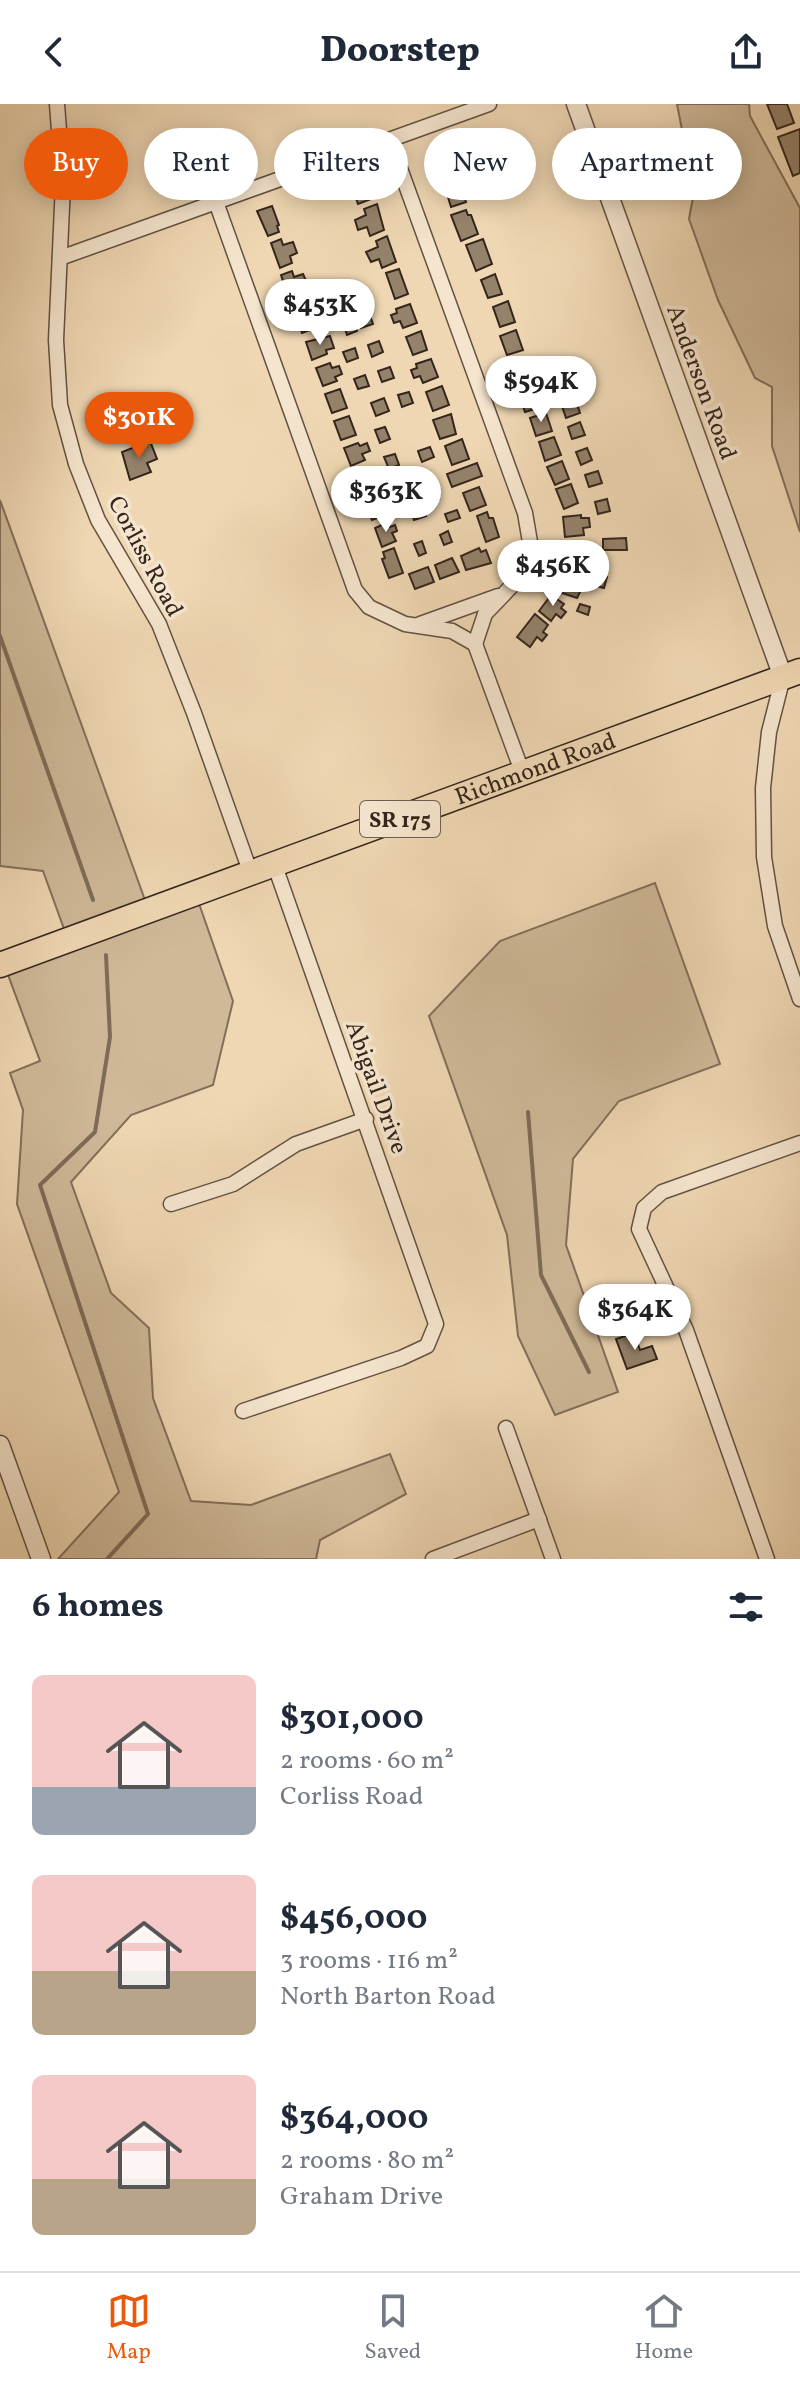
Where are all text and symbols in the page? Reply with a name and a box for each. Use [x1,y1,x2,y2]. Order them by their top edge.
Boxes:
text: Doorstep [320,27,480,77]
icon: back [32,30,76,74]
icon: share [724,30,768,74]
chip: Buy [24,128,128,200]
chip: Rent [144,128,258,200]
chip: Filters [274,128,408,200]
chip: New [424,128,536,200]
chip: Apartment [552,128,742,200]
pin: $453K [264,279,376,347]
text: $453K [283,287,357,323]
street label: Anderson Road [656,300,744,465]
pin: $594K [485,356,597,424]
text: $594K [503,364,579,400]
pin: $301K [83,392,195,460]
text: $301K [103,400,175,436]
pin: $363K [330,466,442,534]
text: $363K [349,474,423,510]
street label: Corliss Road [98,490,190,623]
pin: $456K [497,540,609,608]
text: $456K [515,548,591,584]
street label: Richmond Road [451,725,621,815]
road number: SR 175 [360,801,440,837]
street label: Abigail Drive [335,1016,415,1159]
pin: $364K [579,1284,691,1352]
text: $364K [597,1292,673,1328]
text: 6 homes [32,1584,164,1631]
icon: filters [724,1585,768,1629]
text: $301,000 [280,1696,424,1743]
icon: home [96,1707,192,1803]
text: 2 rooms · 60 m² [280,1743,454,1779]
text: Corliss Road [280,1779,423,1815]
text: $456,000 [280,1896,427,1943]
icon: home [96,1907,192,2003]
text: 3 rooms · 116 m² [280,1943,458,1979]
text: North Barton Road [280,1979,496,2015]
text: $364,000 [280,2096,428,2143]
icon: home [96,2107,192,2203]
text: 2 rooms · 80 m² [280,2143,454,2179]
text: Graham Drive [280,2179,443,2215]
tab: Map [107,2289,151,2368]
tab: Saved [365,2289,421,2368]
tab: Home [635,2289,693,2368]

